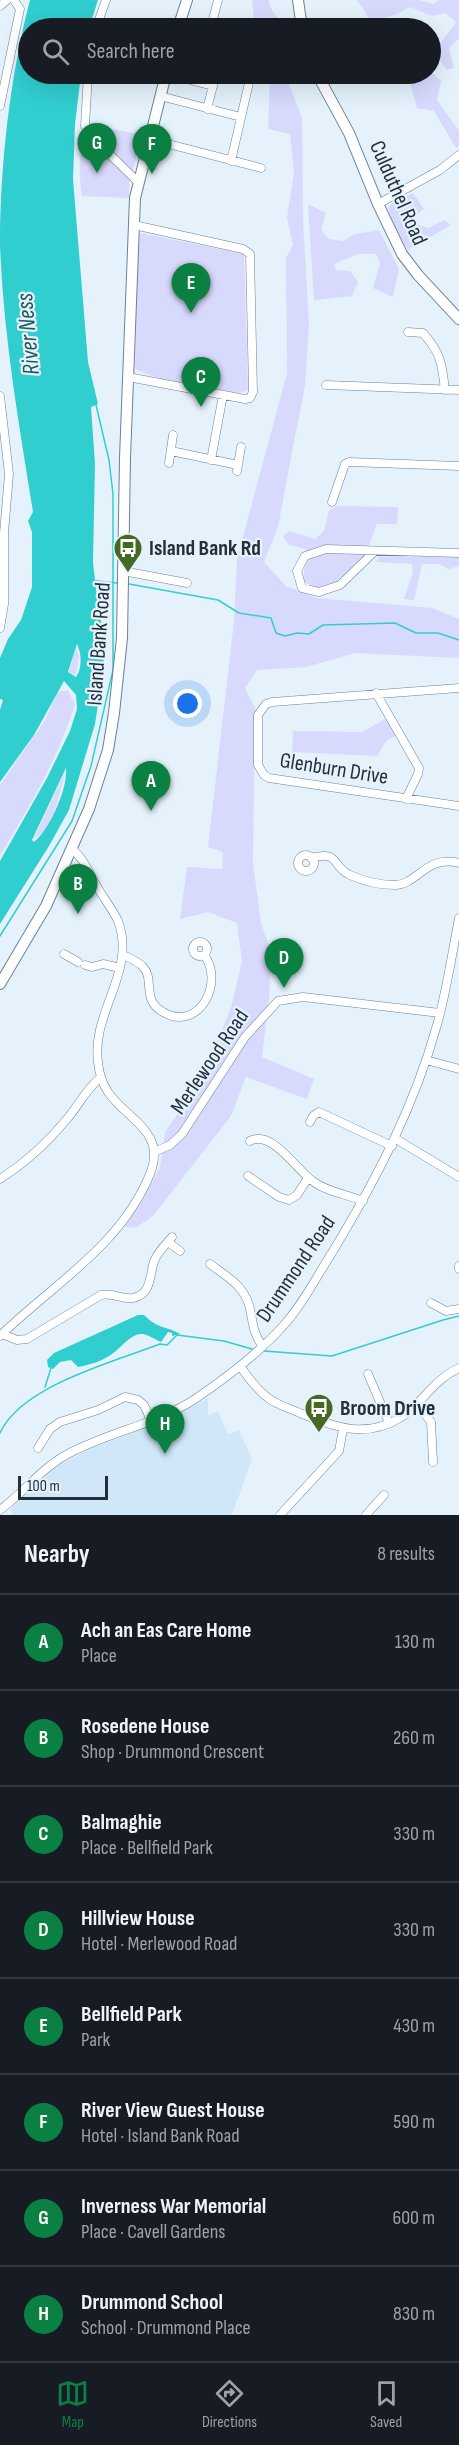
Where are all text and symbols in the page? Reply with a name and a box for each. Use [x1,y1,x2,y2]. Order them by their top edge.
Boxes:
search box [18,18,441,84]
icon: search [39,35,72,68]
text: Search here [87,38,174,65]
pin: G [78,124,116,173]
pin: F [132,124,172,174]
street label: Culduthel Road [363,137,433,249]
pin: E [172,264,210,313]
water label: River Ness [10,291,46,376]
pin: C [182,358,220,407]
bus stop icon: Island Bank Rd [112,532,144,574]
place label: Island Bank Rd [149,535,261,562]
street label: Island Bank Road [81,582,117,706]
your location [173,689,202,718]
street label: Glenburn Drive [278,747,390,791]
pin: A [132,762,170,811]
pin: B [58,864,98,914]
pin: D [264,938,304,988]
street label: Merlewood Road [165,1004,255,1120]
street label: Drummond Road [251,1211,341,1327]
bus stop icon: Broom Drive [303,1392,335,1434]
place label: Broom Drive [340,1395,435,1422]
pin: H [146,1404,184,1454]
scale bar [18,1473,108,1500]
text: 100 m [27,1477,60,1496]
text: Nearby [24,1539,90,1570]
text: 8 results [377,1542,435,1566]
text: Ach an Eas Care Home [81,1617,251,1644]
text: A [39,1630,48,1654]
text: 130 m [395,1630,435,1654]
text: Place [81,1644,117,1668]
text: Rosedene House [81,1713,209,1740]
text: B [39,1726,48,1750]
text: 260 m [393,1726,435,1750]
text: Shop · Drummond Crescent [81,1740,264,1764]
text: Balmaghie [81,1809,162,1836]
text: C [38,1822,49,1846]
text: 330 m [393,1822,435,1846]
text: Place · Bellfield Park [81,1836,213,1860]
text: Hillview House [81,1905,195,1932]
text: D [38,1918,49,1942]
text: 330 m [393,1918,435,1942]
text: Hotel · Merlewood Road [81,1932,237,1956]
text: Bellfield Park [81,2001,182,2028]
text: E [39,2014,48,2038]
text: 430 m [393,2014,435,2038]
text: Park [81,2028,110,2052]
text: River View Guest House [81,2097,265,2124]
text: F [39,2110,48,2134]
text: 590 m [393,2110,435,2134]
text: Hotel · Island Bank Road [81,2124,240,2148]
text: Inverness War Memorial [81,2193,266,2220]
text: G [38,2206,49,2230]
text: 600 m [392,2206,435,2230]
text: Place · Cavell Gardens [81,2220,225,2244]
text: Drummond School [81,2289,223,2316]
text: H [38,2302,49,2326]
text: 830 m [393,2302,435,2326]
text: School · Drummond Place [81,2316,251,2340]
tab: Map [56,2377,89,2432]
tab: Directions [202,2377,257,2432]
tab: Saved [370,2377,403,2432]

